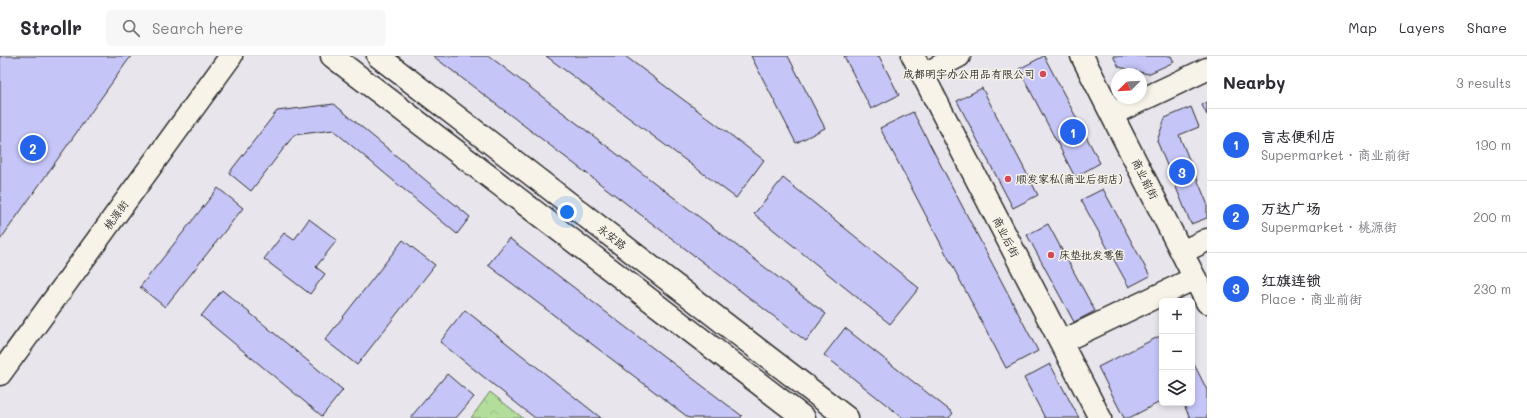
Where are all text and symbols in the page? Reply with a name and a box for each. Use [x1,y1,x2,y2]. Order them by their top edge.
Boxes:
search box [106,10,386,46]
text: Strollr [20,15,82,40]
icon: search [120,17,142,39]
text: Search here [152,18,243,38]
text: Map [1348,18,1377,37]
text: Layers [1399,18,1445,37]
text: Share [1467,18,1507,37]
place label: 成都明宇办公用品有限公司 [903,66,1035,81]
north arrow [1111,68,1147,104]
marker: 成都明宇办公用品有限公司 [1038,69,1048,79]
text: Nearby [1223,71,1285,93]
text: 3 results [1456,74,1511,91]
pin: 1 [1060,117,1086,147]
text: 言志便利店 [1261,126,1336,146]
pin: 2 [20,133,46,163]
text: 1 [1233,136,1239,153]
text: 190 m [1475,136,1511,153]
text: Supermarket · 商业前街 [1261,146,1410,163]
street label: 商业前街 [1129,156,1163,203]
pin: 3 [1169,157,1195,187]
place label: 顺发家私(商业后街店) [1016,171,1123,186]
marker: 顺发家私(商业后街店) [1003,174,1013,184]
street label: 桃源街 [100,196,132,232]
text: 万达广场 [1261,198,1321,218]
your location [557,202,577,222]
text: 2 [1232,208,1240,225]
text: 200 m [1473,208,1511,225]
street label: 商业后街 [990,214,1024,261]
text: Supermarket · 桃源街 [1261,218,1397,235]
street label: 永安路 [595,221,630,253]
place label: 床垫批发零售 [1059,247,1125,262]
marker: 床垫批发零售 [1046,250,1056,260]
text: 红旗连锁 [1261,270,1321,290]
text: 3 [1232,280,1240,297]
text: 230 m [1474,280,1511,297]
text: Place · 商业前街 [1261,290,1362,307]
map controls [1159,298,1195,406]
button: + [1159,298,1195,334]
button: − [1159,334,1195,370]
button: layers [1159,370,1195,406]

